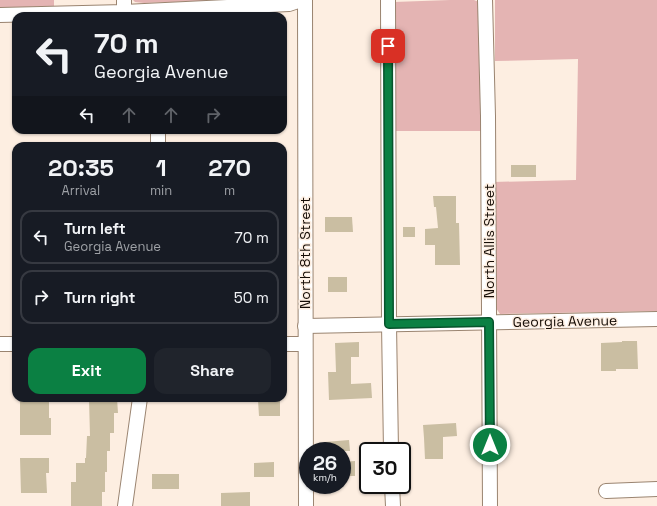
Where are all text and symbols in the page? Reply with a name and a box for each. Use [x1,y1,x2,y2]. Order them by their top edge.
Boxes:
text: 70 m [94,25,159,61]
icon: left [28,28,80,80]
pin [371,29,405,63]
icon: arrive [377,35,399,57]
text: Georgia Avenue [94,60,228,83]
icon: left [76,104,98,126]
icon: ahead [118,104,140,126]
icon: ahead [160,104,182,126]
icon: right [202,104,224,126]
text: 20:35 [48,152,114,183]
text: 1 [156,152,166,183]
text: 270 [208,152,251,183]
text: Arrival [62,182,100,199]
text: min [150,182,172,199]
text: m [224,182,235,199]
street label: North Allis Street [480,184,498,298]
street label: North 8th Street [296,197,314,309]
text: Turn left [64,219,126,238]
icon: left [30,226,52,248]
text: 70 m [234,228,269,247]
text: Georgia Avenue [64,238,161,255]
icon: right [30,286,52,308]
text: Turn right [64,288,135,307]
text: 50 m [234,288,269,307]
street label: Georgia Avenue [513,311,617,331]
button: Exit [28,348,146,394]
button: Share [154,348,271,394]
position arrow [469,424,511,466]
speed limit sign: 30 [359,442,411,494]
text: 26 [313,450,337,476]
text: km/h [313,471,337,484]

